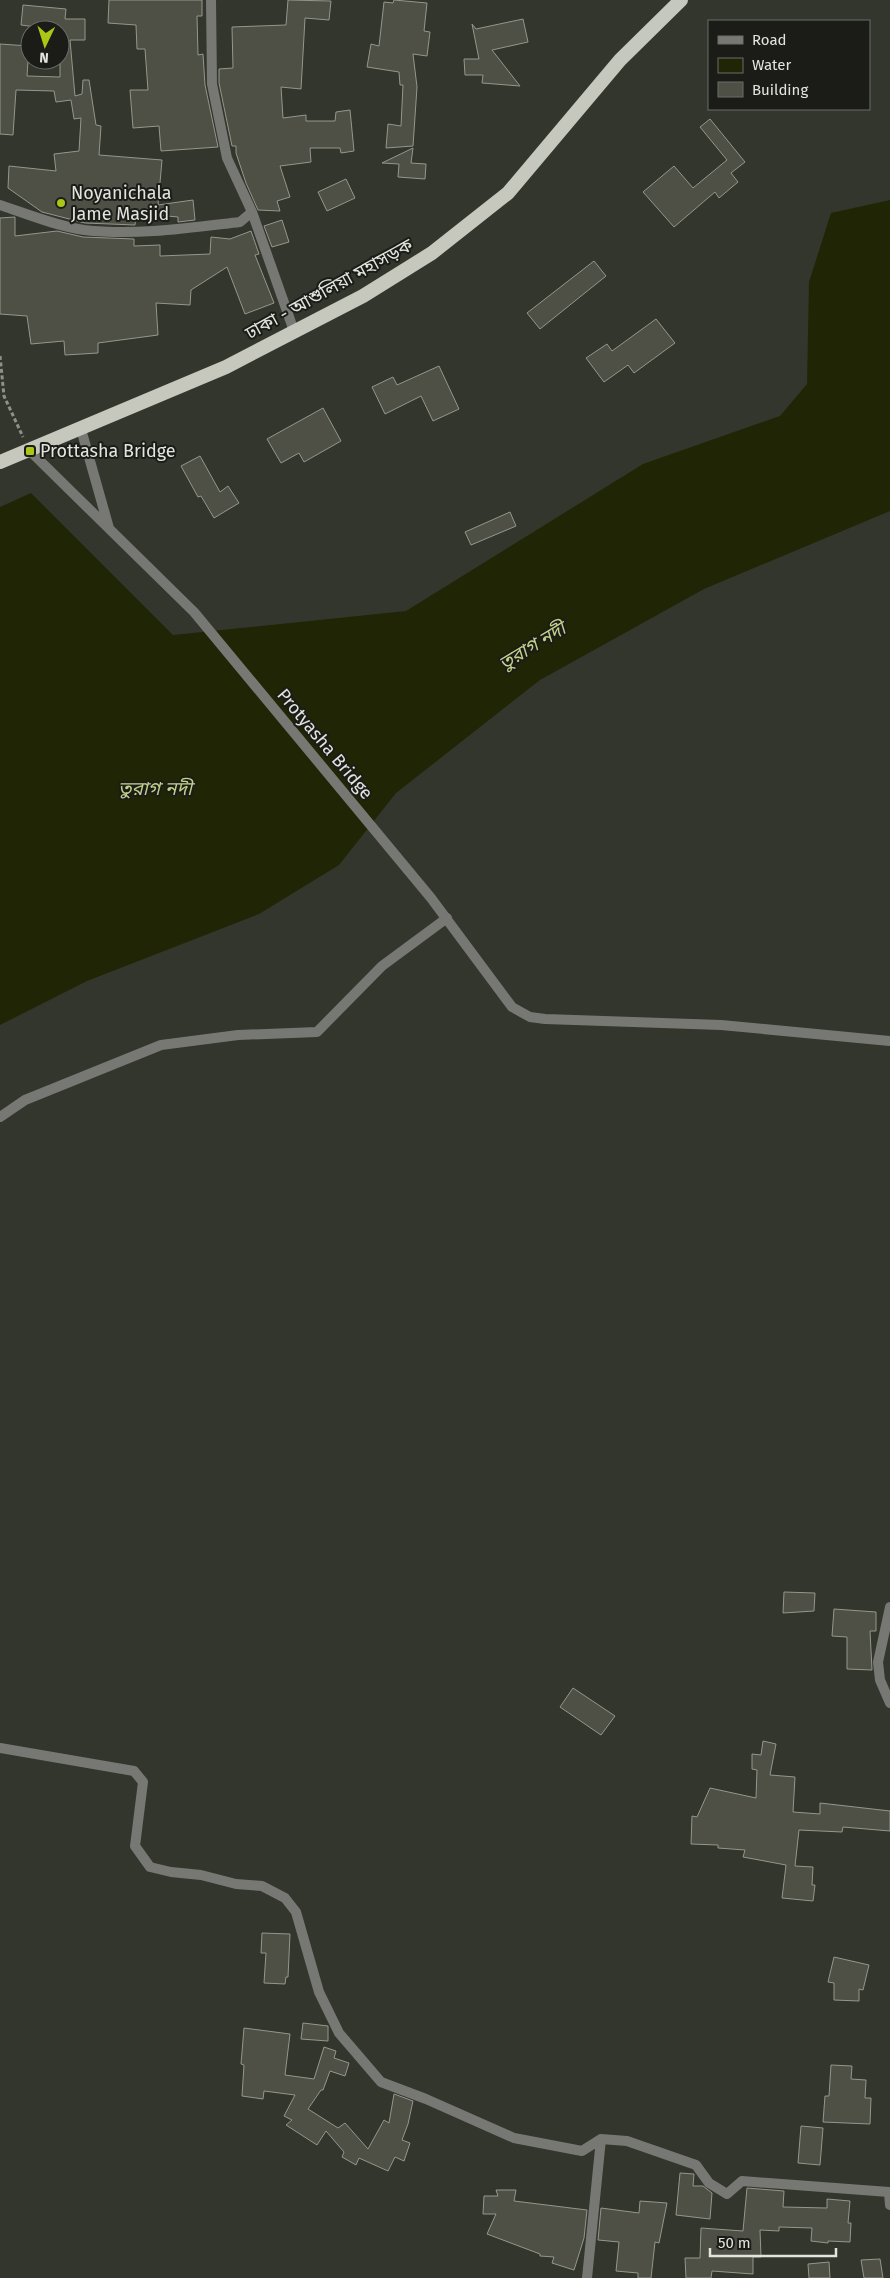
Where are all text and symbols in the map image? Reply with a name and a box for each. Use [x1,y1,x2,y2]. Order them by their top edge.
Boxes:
north arrow [20,20,70,70]
legend [708,20,870,110]
text: Road [752,31,787,49]
text: N [39,49,49,66]
text: Water [752,56,791,74]
text: Building [752,81,808,99]
place label: Noyanichala Jame Masjid [71,182,171,225]
marker: Noyanichala Jame Masjid [55,197,67,209]
street label: ঢাকা - আশুলিয়া মহাসড়ক [241,234,417,345]
place label: Prottasha Bridge [40,440,176,462]
marker: Prottasha Bridge [24,445,36,457]
water label: তুরাগ নদী [494,615,573,675]
street label: Protyasha Bridge [272,684,378,804]
water label: তুরাগ নদী [118,777,196,800]
scale bar [710,2226,836,2258]
text: 50 m [718,2234,751,2252]

